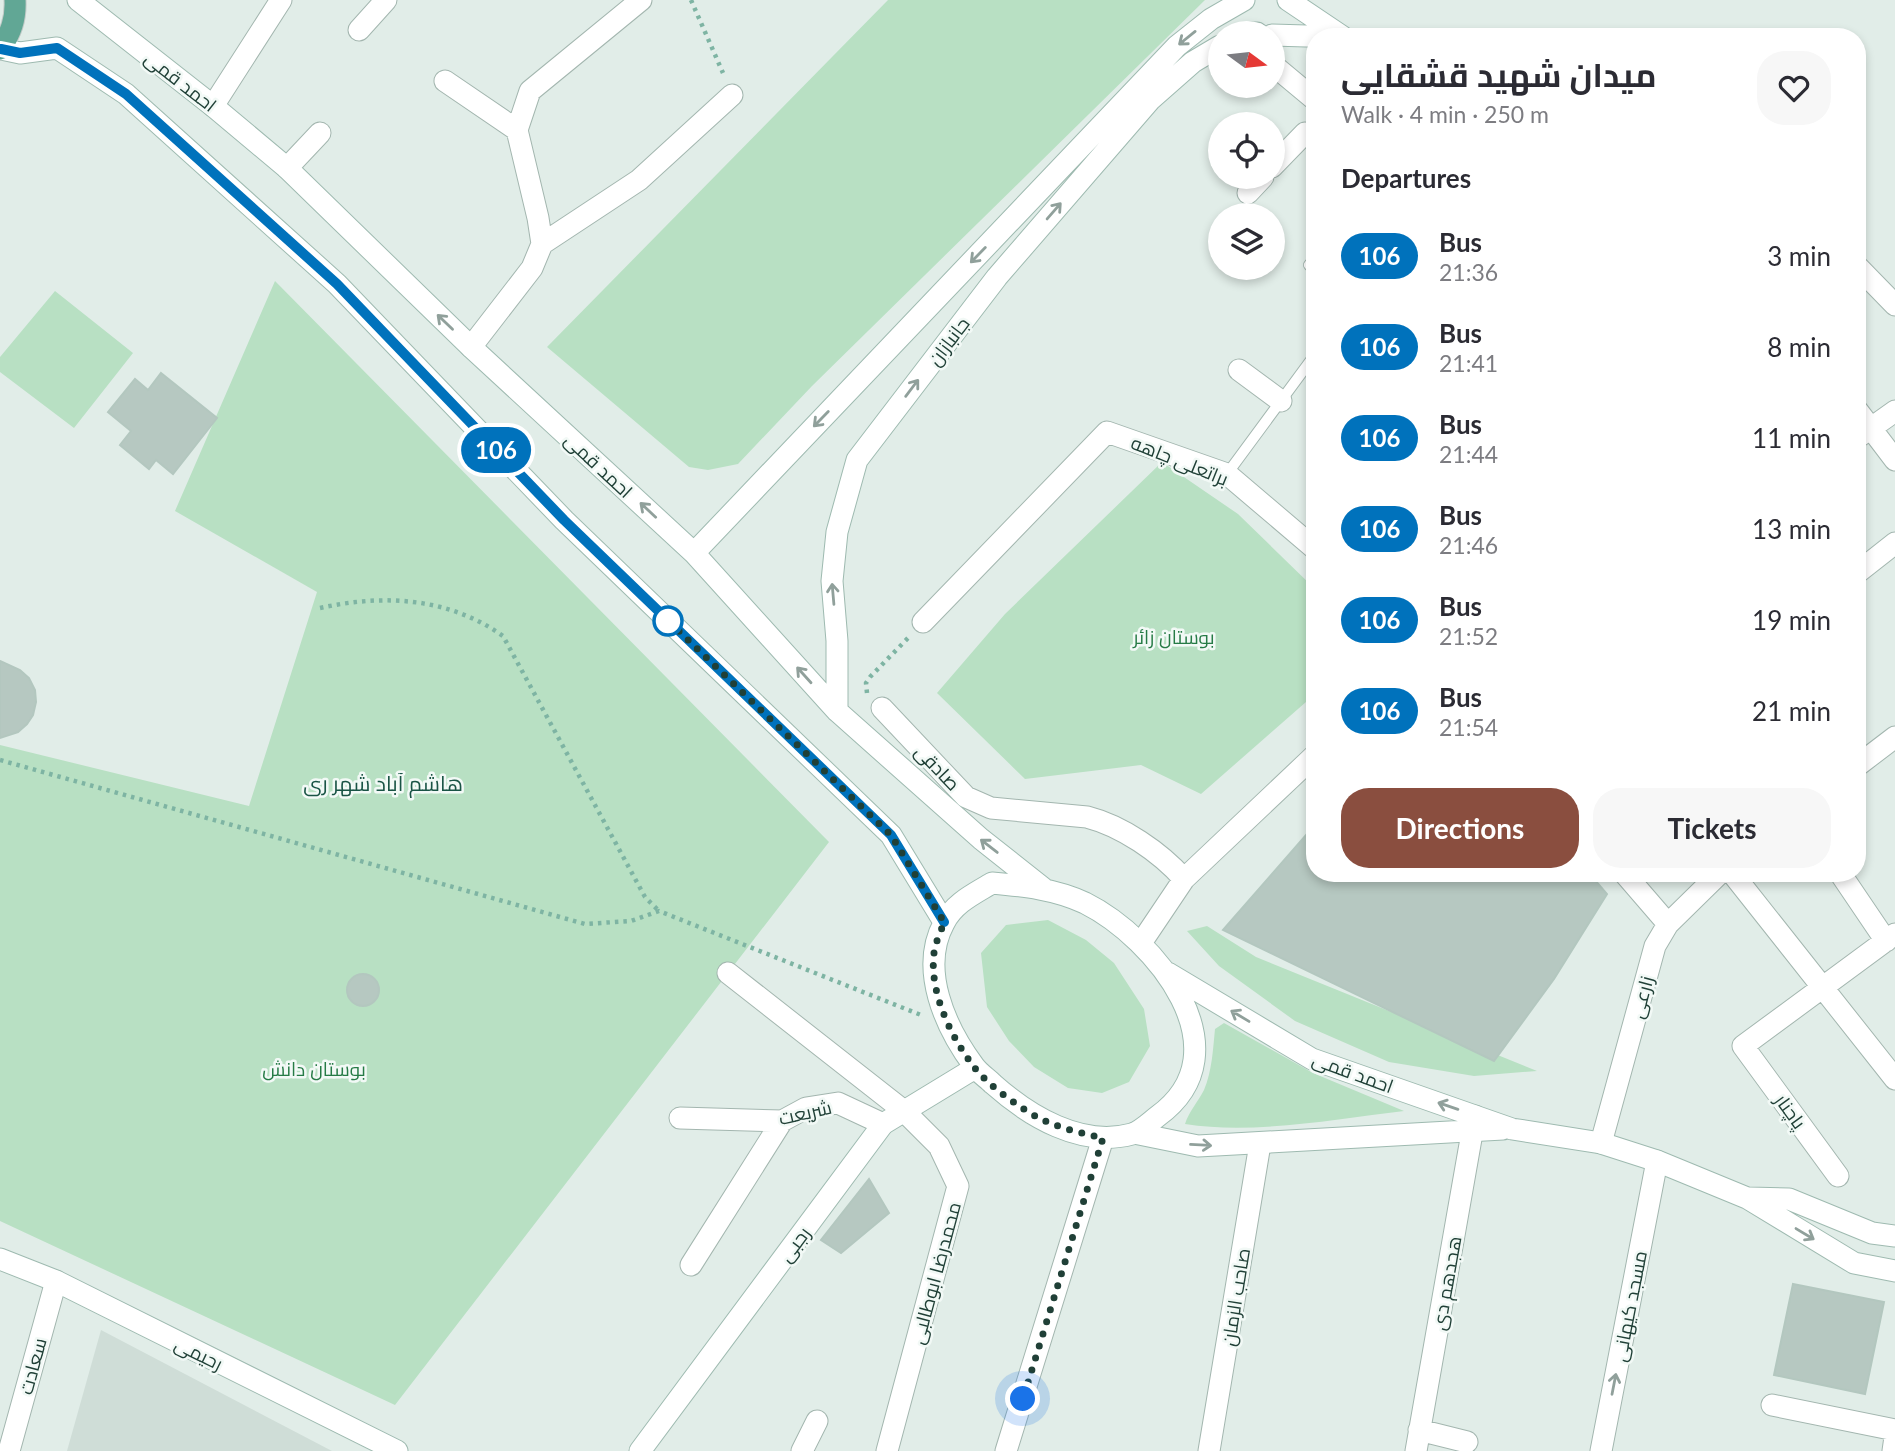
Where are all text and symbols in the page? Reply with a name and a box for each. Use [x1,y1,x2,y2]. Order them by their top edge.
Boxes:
north arrow [1208,21,1284,98]
map controls [1208,21,1285,280]
one-way arrow [1179,30,1197,46]
street label: احمد قمی [140,46,221,117]
button: heart [1757,51,1831,125]
text: میدان شهید قشقایی [1341,54,1657,94]
text: Walk · 4 min · 250 m [1341,100,1549,128]
button: locate [1208,112,1285,189]
text: Departures [1341,162,1471,194]
one-way arrow [1046,202,1062,220]
button: layers [1208,203,1285,280]
text: Bus [1439,226,1482,258]
text: 3 min [1767,240,1831,272]
text: 106 [1359,241,1400,270]
one-way arrow [970,246,987,263]
text: 21:36 [1439,258,1498,286]
street label: جانبازان [922,312,975,371]
one-way arrow [437,313,454,330]
text: Bus [1439,317,1482,349]
text: 8 min [1767,331,1831,363]
text: 106 [1359,332,1400,361]
text: 21:41 [1439,349,1498,377]
one-way arrow [905,379,920,398]
text: Bus [1439,408,1482,440]
one-way arrow [813,411,830,428]
text: 11 min [1752,422,1831,454]
text: 106 [1359,423,1400,452]
line badge: 106 [456,427,536,473]
street label: احمد قمی [560,428,638,503]
street label: براتعلی چاهه [1127,430,1232,492]
text: 106 [475,435,517,464]
text: 21:44 [1439,440,1498,468]
text: Bus [1439,499,1482,531]
one-way arrow [639,502,657,518]
text: 13 min [1752,513,1831,545]
text: 106 [1359,514,1400,543]
text: 21:46 [1439,531,1498,559]
one-way arrow [826,583,839,606]
text: Bus [1439,590,1482,622]
text: 19 min [1752,604,1831,636]
text: 106 [1359,605,1400,634]
unlabelled marker [653,606,683,636]
text: 21:52 [1439,622,1498,650]
park label: بوستان زائر [1132,625,1215,649]
one-way arrow [796,666,812,684]
text: Bus [1439,681,1482,713]
text: 21 min [1752,695,1831,727]
text: 106 [1359,696,1400,725]
text: 21:54 [1439,713,1498,741]
street label: صادقی [910,739,965,795]
district label: هاشم آباد شهر ری [303,770,463,798]
button: Directions [1341,788,1579,868]
button: Tickets [1593,788,1831,868]
one-way arrow [980,838,999,853]
street label: زارعی [1624,973,1659,1021]
one-way arrow [1231,1009,1251,1023]
street label: احمد قمی [1309,1047,1397,1098]
park label: بوستان دانش [262,1057,366,1081]
street label: پاچنار [1768,1088,1811,1134]
street label: شریعت [776,1095,834,1130]
one-way arrow [1437,1099,1459,1112]
one-way arrow [1190,1139,1213,1152]
street label: محمدرضا ابوطالبی [905,1199,966,1347]
street label: رجبی [773,1222,815,1267]
one-way arrow [1794,1227,1814,1241]
street label: هجدهم دی [1426,1234,1469,1333]
street label: صاحب الزمان [1216,1246,1255,1348]
street label: مسجد کیهانی [1607,1249,1652,1364]
street label: رحیمی [171,1332,227,1375]
street label: سعادت [13,1335,51,1397]
one-way arrow [1607,1373,1621,1396]
your location [1005,1381,1040,1416]

